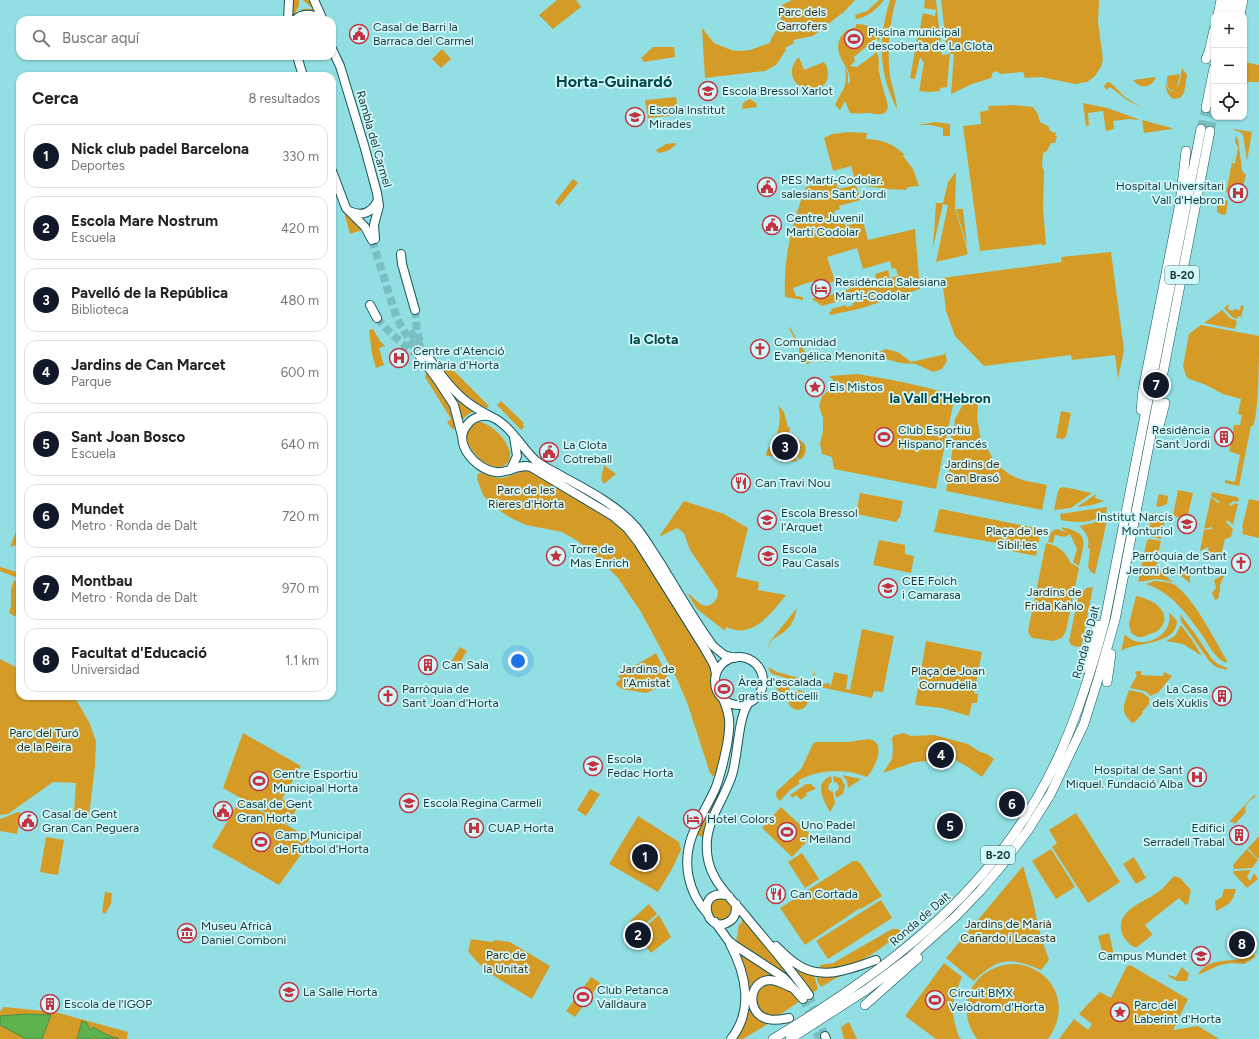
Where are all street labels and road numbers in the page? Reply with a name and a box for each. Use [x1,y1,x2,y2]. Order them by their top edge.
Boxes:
street label: Rambla del Carmel [353,89,395,189]
road number: B-20 [1165,266,1199,284]
street label: Ronda de Dalt [1069,603,1103,680]
road number: B-20 [981,846,1015,864]
street label: Ronda de Dalt [887,889,953,949]

